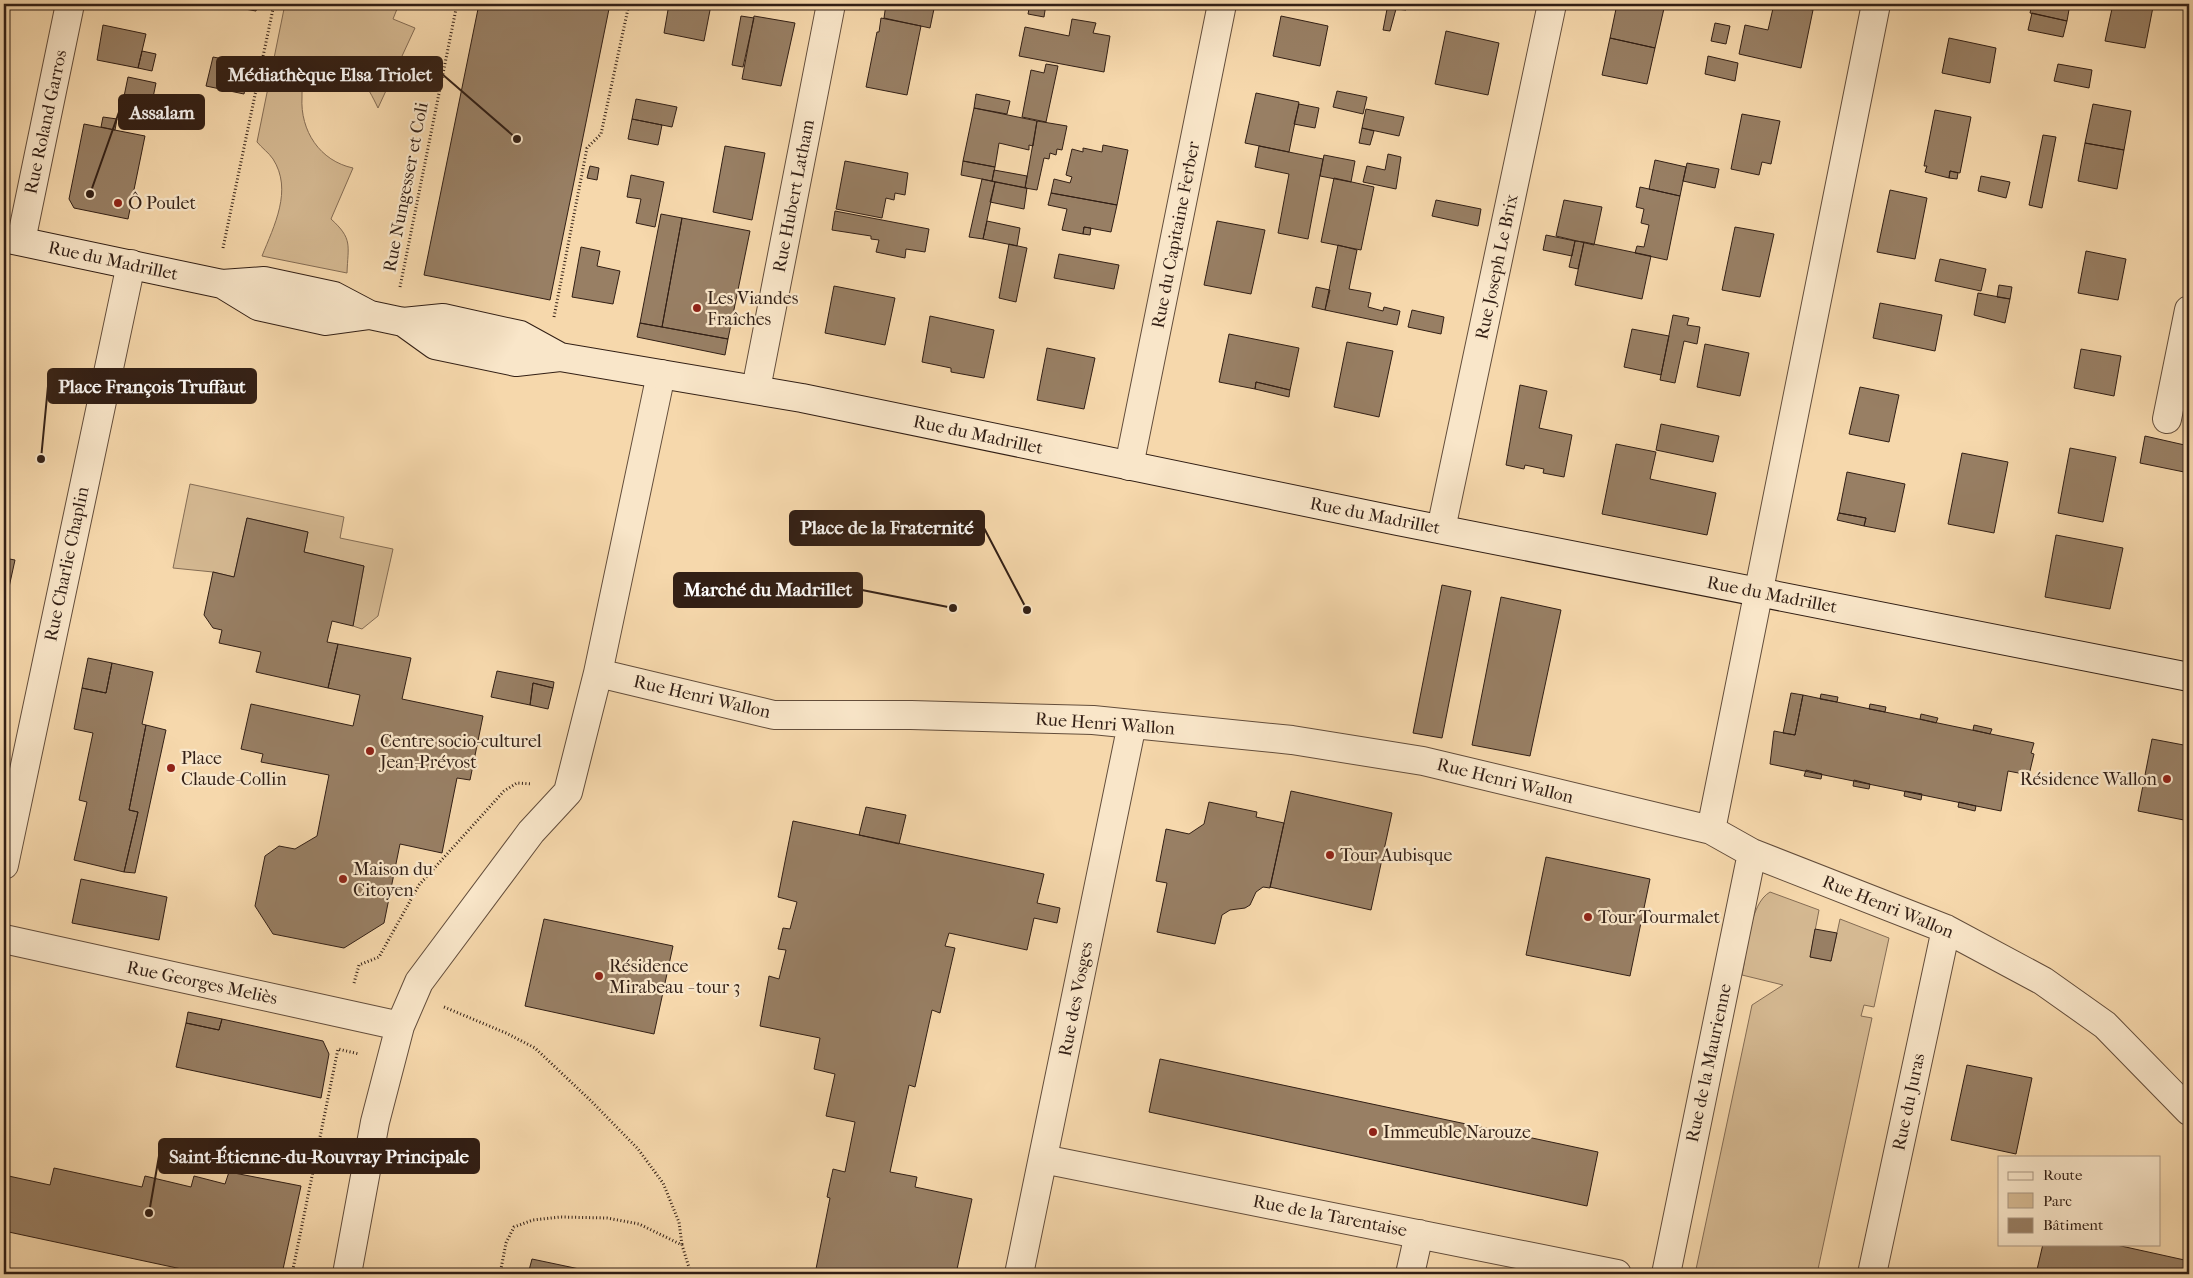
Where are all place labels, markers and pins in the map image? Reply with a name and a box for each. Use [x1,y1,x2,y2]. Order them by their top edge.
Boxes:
callout: Médiathèque Elsa Triolet [217,57,442,91]
callout: Assalam [119,95,204,129]
place label: Ô Poulet [128,191,196,214]
marker: Ô Poulet [112,197,124,209]
place label: Les Viandes Fraîches [707,288,799,330]
marker: Les Viandes Fraîches [691,302,703,314]
callout: Place François Truffaut [48,369,256,403]
callout: Place de la Fraternité [790,511,984,545]
callout: Marché du Madrillet [674,573,862,607]
place label: Centre socio-culturel Jean-Prévost [378,731,542,773]
marker: Centre socio-culturel Jean-Prévost [364,745,376,757]
place label: Place Claude-Collin [181,748,287,790]
marker: Place Claude-Collin [165,762,177,774]
place label: Résidence Wallon [2020,769,2158,790]
marker: Résidence Wallon [2161,773,2173,785]
place label: Tour Aubisque [1340,845,1452,866]
marker: Tour Aubisque [1324,849,1336,861]
place label: Maison du Citoyen [353,859,433,901]
marker: Maison du Citoyen [337,873,349,885]
place label: Tour Tourmalet [1598,907,1720,928]
marker: Tour Tourmalet [1582,911,1594,923]
place label: Résidence Mirabeau - tour 3 [609,956,740,998]
marker: Résidence Mirabeau - tour 3 [593,970,605,982]
place label: Immeuble Narouze [1383,1122,1531,1143]
marker: Immeuble Narouze [1367,1126,1379,1138]
callout: Saint-Étienne-du-Rouvray Principale [159,1139,479,1173]

